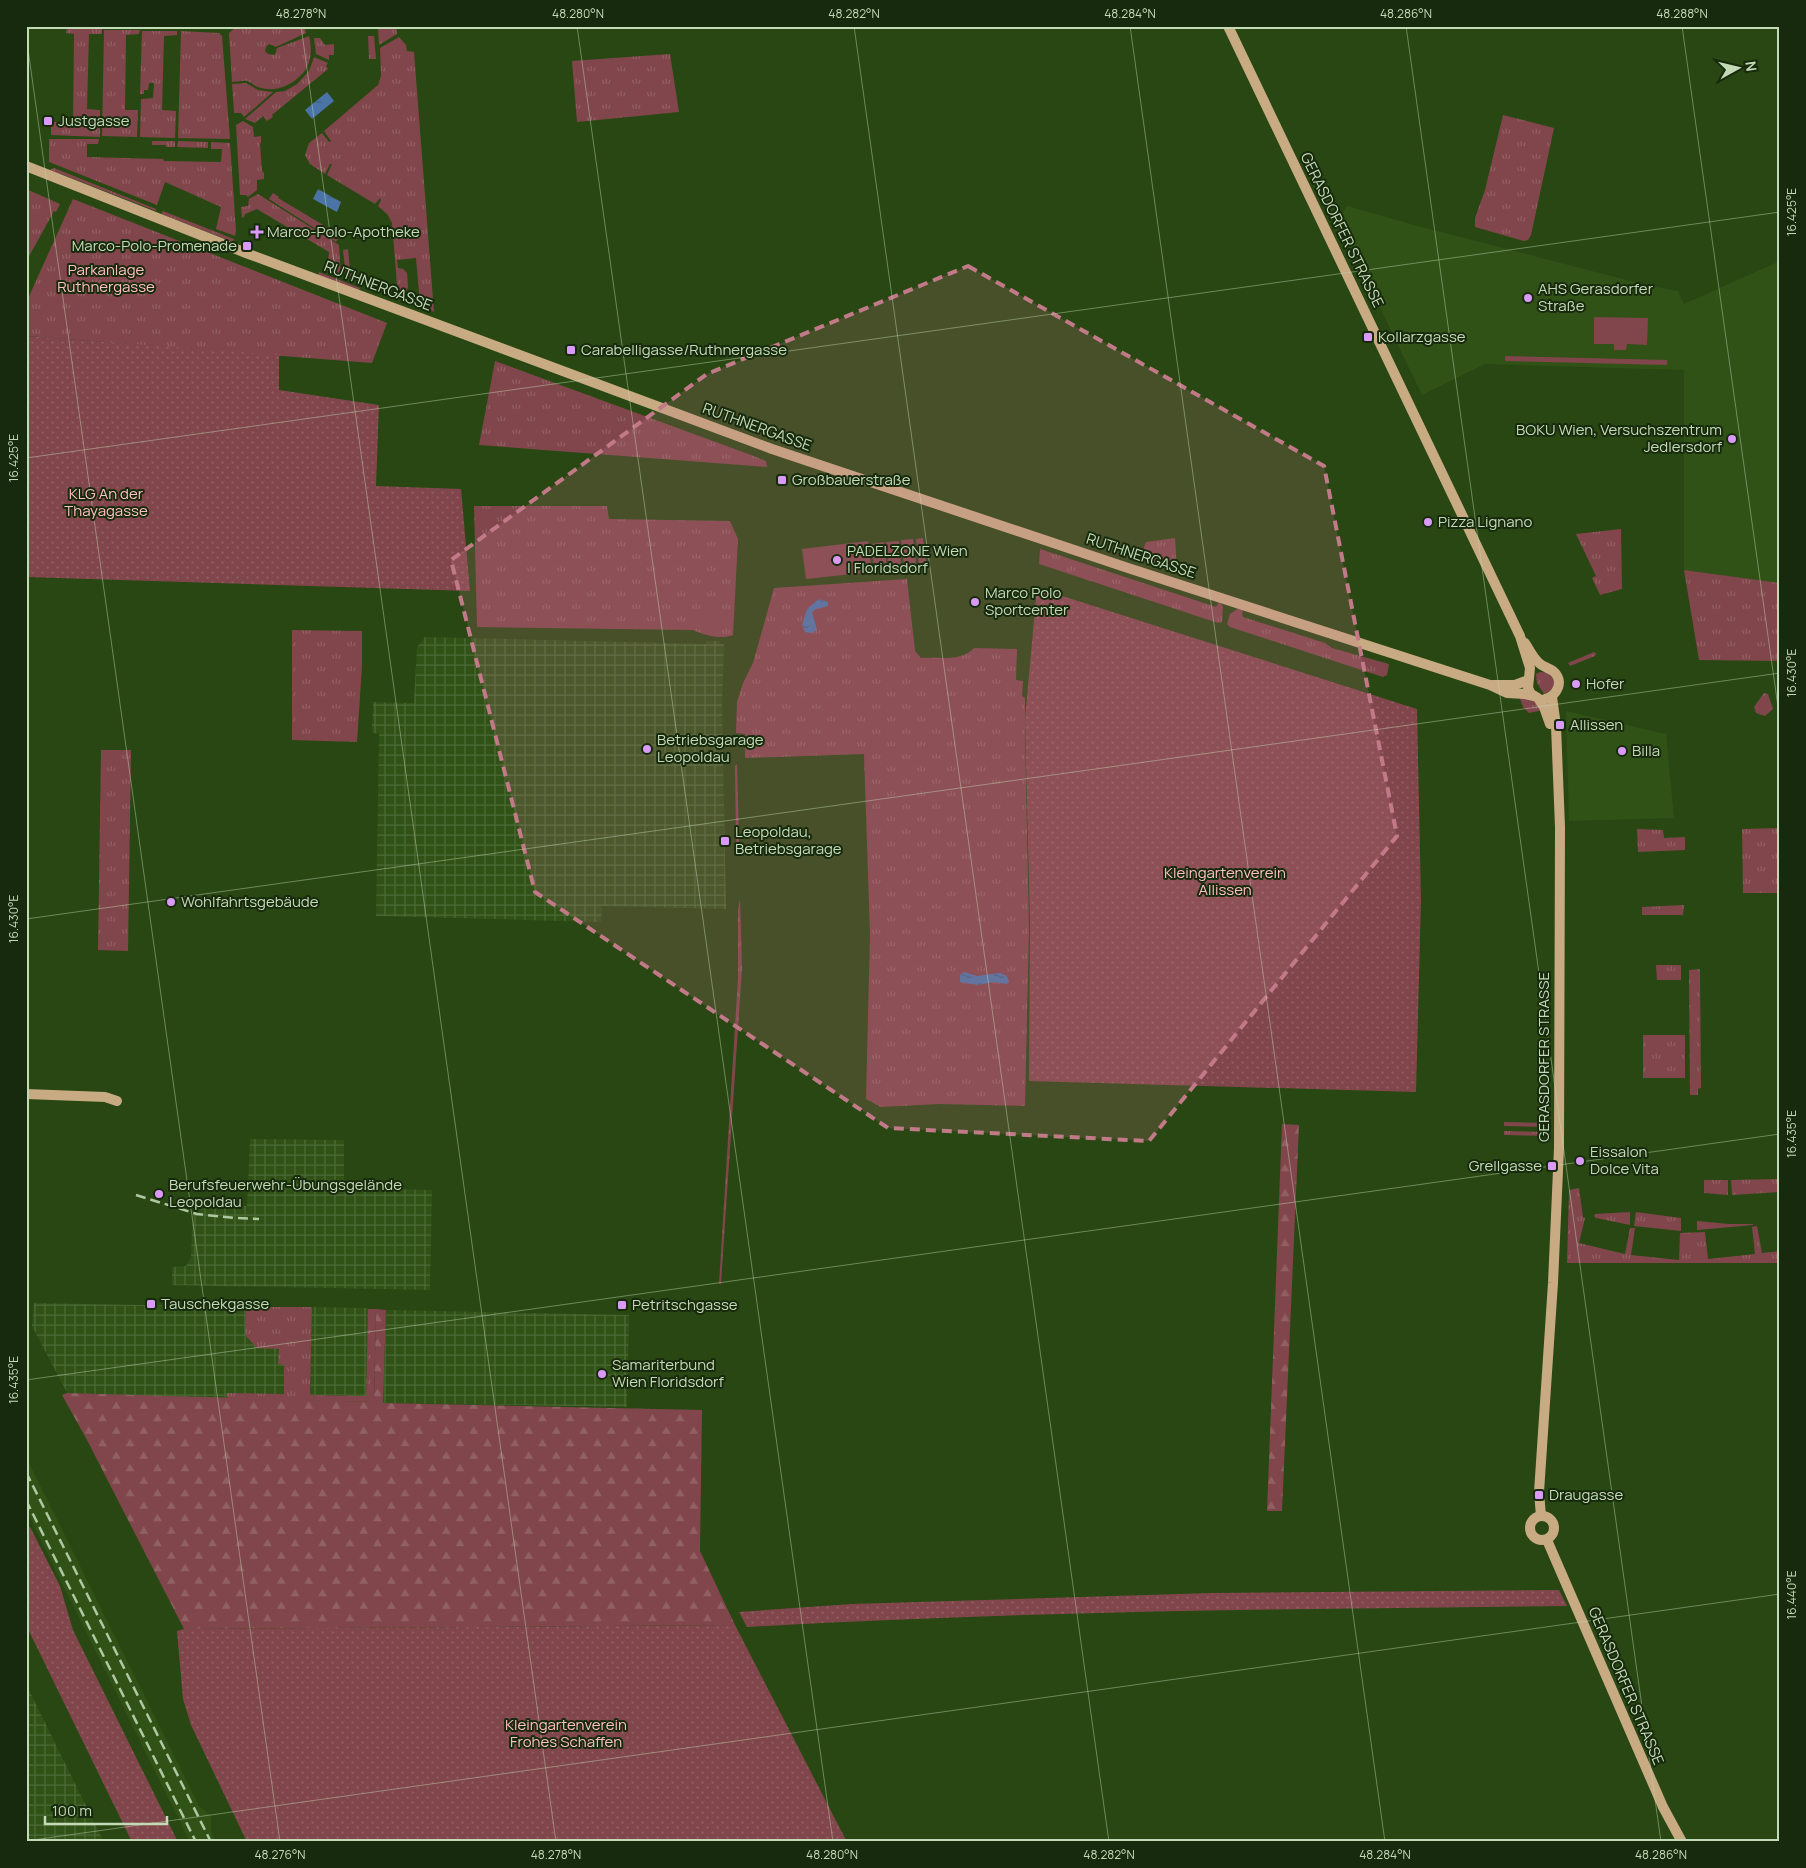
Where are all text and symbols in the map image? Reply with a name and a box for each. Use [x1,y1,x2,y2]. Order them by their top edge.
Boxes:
text: 48.278°N [276,5,326,22]
text: 48.280°N [552,5,604,22]
text: 48.282°N [828,5,880,22]
text: 48.284°N [1104,5,1156,22]
text: 48.286°N [1380,5,1432,22]
text: 48.288°N [1656,5,1708,22]
north arrow [1714,42,1764,92]
text: N [1741,60,1761,72]
place label: Justgasse [58,110,130,131]
marker: Justgasse [42,115,54,127]
street label: GERASDORFER STRASSE [1296,149,1389,311]
text: 16.425°E [1783,188,1800,236]
place label: Marco-Polo-Apotheke [267,221,420,242]
marker: Marco-Polo-Apotheke [251,226,263,238]
place label: Marco-Polo-Promenade [72,235,237,256]
marker: Marco-Polo-Promenade [241,240,253,252]
street label: RUTHNERGASSE [321,255,435,316]
park label: Parkanlage Ruthnergasse [57,259,155,297]
place label: AHS Gerasdorfer Straße [1538,278,1654,316]
marker: AHS Gerasdorfer Straße [1522,292,1534,304]
place label: Kollarzgasse [1378,326,1466,347]
marker: Kollarzgasse [1362,331,1374,343]
place label: Carabelligasse/Ruthnergasse [581,339,787,360]
marker: Carabelligasse/Ruthnergasse [565,344,577,356]
street label: RUTHNERGASSE [700,397,814,456]
place label: BOKU Wien, Versuchszentrum Jedlersdorf [1516,419,1723,457]
marker: BOKU Wien, Versuchszentrum Jedlersdorf [1726,433,1738,445]
text: 16.425°E [5,434,22,482]
place label: Großbauerstraße [792,469,911,490]
marker: Großbauerstraße [776,474,788,486]
park label: KLG An der Thayagasse [64,483,148,521]
place label: Pizza Lignano [1438,511,1532,532]
marker: Pizza Lignano [1422,516,1434,528]
street label: RUTHNERGASSE [1084,528,1199,583]
place label: PADELZONE Wien | Floridsdorf [847,540,968,578]
marker: PADELZONE Wien | Floridsdorf [831,554,843,566]
place label: Marco Polo Sportcenter [985,582,1069,620]
marker: Marco Polo Sportcenter [969,596,981,608]
text: 16.430°E [1783,649,1800,697]
place label: Hofer [1586,673,1625,694]
marker: Hofer [1570,678,1582,690]
place label: Allissen [1570,714,1623,735]
marker: Allissen [1554,719,1566,731]
place label: Betriebsgarage Leopoldau [657,729,764,767]
place label: Billa [1632,740,1660,761]
marker: Betriebsgarage Leopoldau [641,743,653,755]
marker: Billa [1616,745,1628,757]
place label: Leopoldau, Betriebsgarage [735,821,842,859]
marker: Leopoldau, Betriebsgarage [719,835,731,847]
park label: Kleingartenverein Allissen [1164,862,1286,900]
place label: Wohlfahrtsgebäude [181,891,319,912]
text: 16.430°E [5,895,22,943]
marker: Wohlfahrtsgebäude [165,896,177,908]
street label: GERASDORFER STRASSE [1533,972,1554,1142]
text: 16.435°E [1783,1110,1800,1158]
place label: Eissalon Dolce Vita [1590,1141,1659,1179]
place label: Grellgasse [1469,1155,1542,1176]
marker: Eissalon Dolce Vita [1574,1155,1586,1167]
marker: Grellgasse [1546,1160,1558,1172]
place label: Berufsfeuerwehr-Übungsgelände Leopoldau [169,1174,402,1212]
marker: Berufsfeuerwehr-Übungsgelände Leopoldau [153,1188,165,1200]
place label: Tauschekgasse [161,1293,269,1314]
place label: Petritschgasse [632,1294,738,1315]
marker: Tauschekgasse [145,1298,157,1310]
marker: Petritschgasse [616,1299,628,1311]
place label: Samariterbund Wien Floridsdorf [612,1354,724,1392]
text: 16.435°E [5,1356,22,1404]
marker: Samariterbund Wien Floridsdorf [596,1368,608,1380]
place label: Draugasse [1549,1484,1623,1505]
marker: Draugasse [1533,1489,1545,1501]
text: 16.440°E [1783,1570,1800,1620]
street label: GERASDORFER STRASSE [1584,1603,1669,1768]
park label: Kleingartenverein Frohes Schaffen [505,1714,627,1752]
scale bar [45,1793,168,1825]
text: 100 m [52,1800,92,1821]
text: 48.276°N [254,1846,306,1863]
text: 48.278°N [531,1846,581,1863]
text: 48.280°N [806,1846,858,1863]
text: 48.282°N [1083,1846,1135,1863]
text: 48.284°N [1359,1846,1411,1863]
text: 48.286°N [1635,1846,1687,1863]

